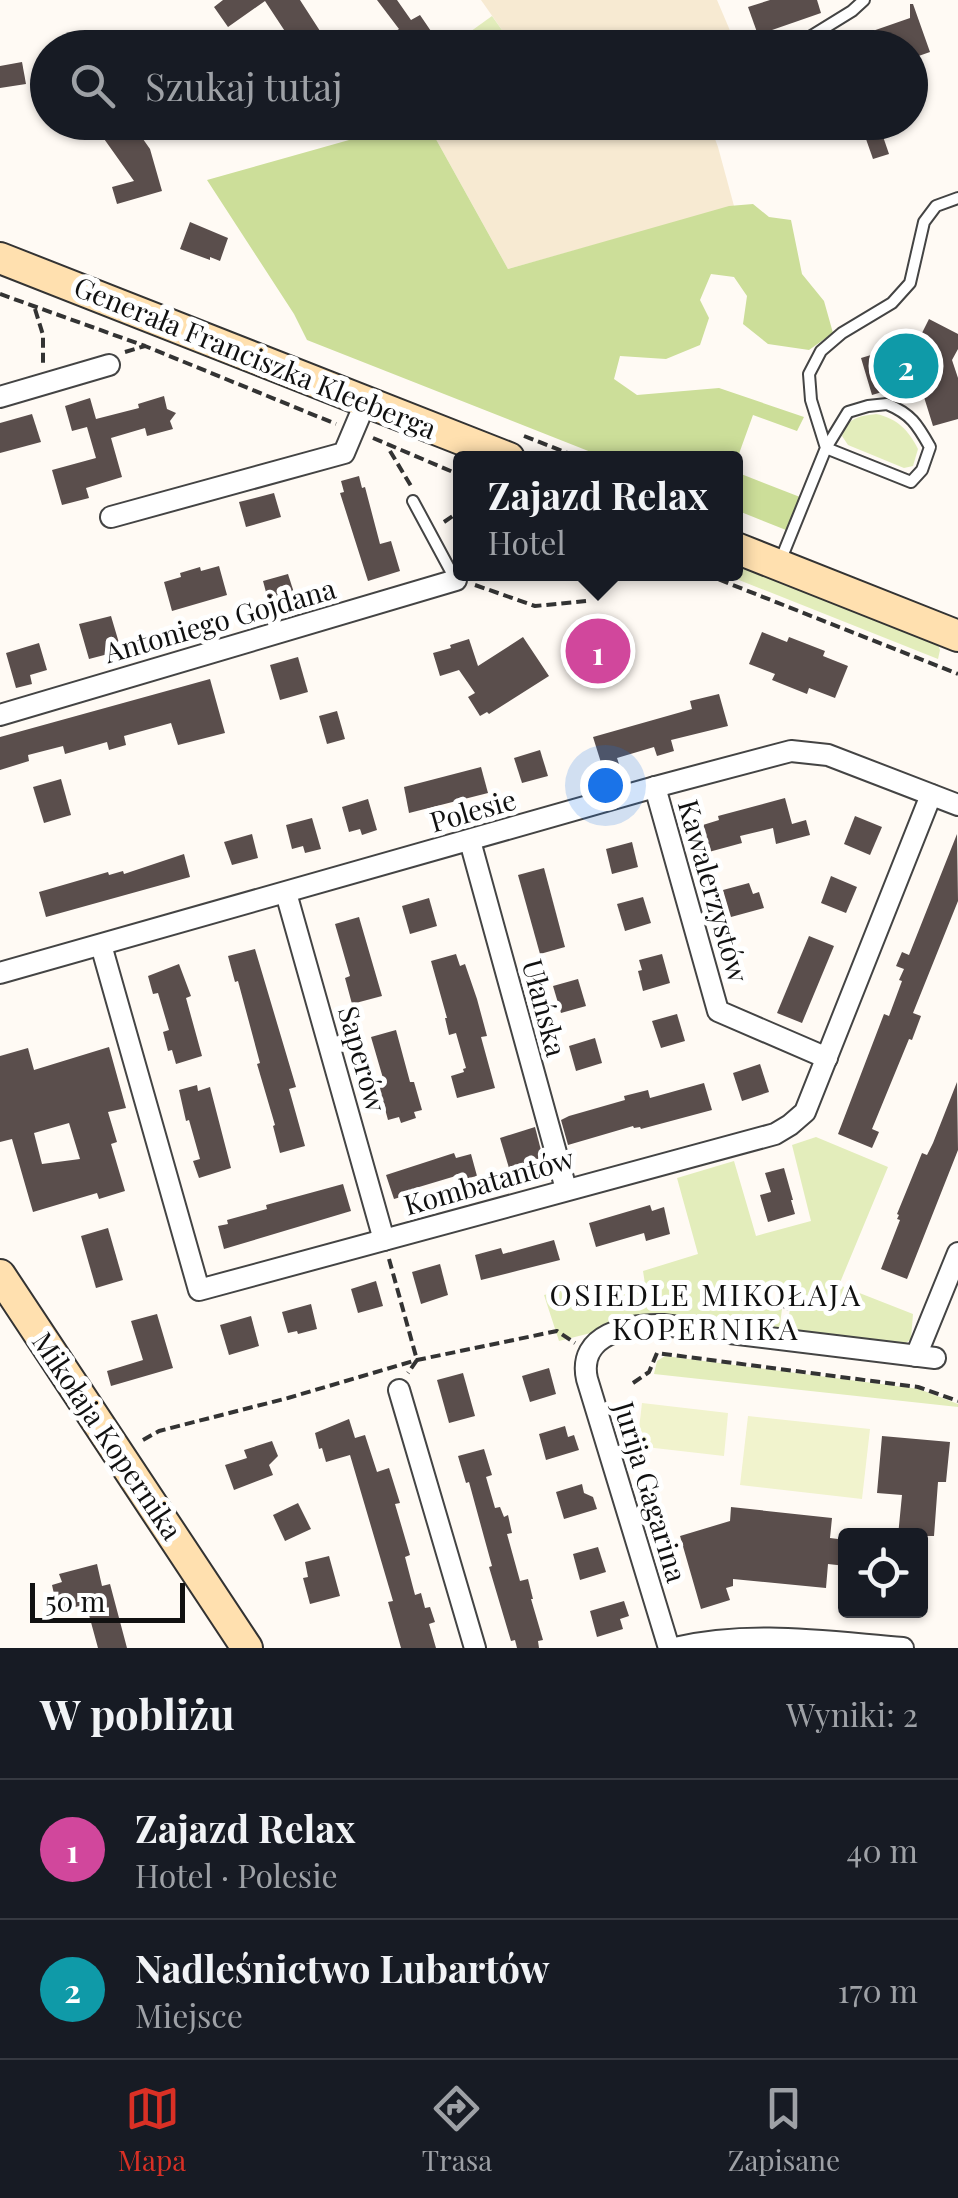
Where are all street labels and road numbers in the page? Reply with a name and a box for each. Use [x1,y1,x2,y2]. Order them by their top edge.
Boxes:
street label: Generała Franciszka Kleeberga [69,267,442,446]
street label: Antoniego Gojdana [99,569,340,671]
street label: Polesie [425,780,520,839]
street label: Kawalerzystów [671,795,758,987]
street label: Ułańska [515,955,576,1060]
street label: Saperów [331,1002,396,1116]
street label: Kombatantów [399,1138,578,1223]
street label: Mikołaja Kopernika [25,1324,192,1546]
street label: Jurija Gagarina [606,1396,696,1586]

